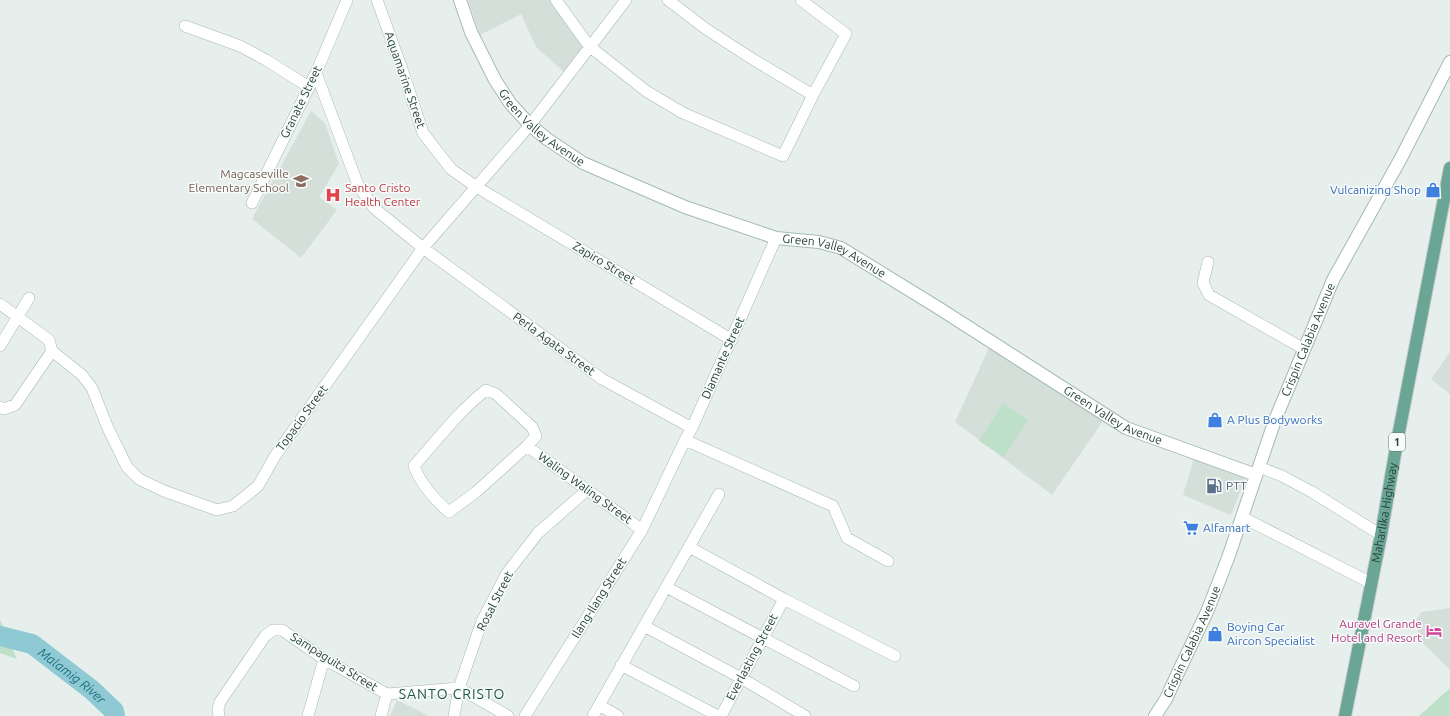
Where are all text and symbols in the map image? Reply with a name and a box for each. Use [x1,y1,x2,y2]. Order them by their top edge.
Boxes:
street label: Aquamarine Street [383,30,428,130]
street label: Granate Street [277,63,324,140]
street label: Green Valley Avenue [497,86,587,168]
place label: Magcaseville Elementary School [189,167,289,194]
school or university icon: Magcaseville Elementary School [292,172,310,190]
place label: Santo Cristo Health Center [345,181,421,208]
shop icon: Vulcanizing Shop [1424,181,1442,199]
place label: Vulcanizing Shop [1330,183,1421,196]
hospital icon: Santo Cristo Health Center [324,186,342,204]
street label: Green Valley Avenue [782,232,888,280]
street label: Zapiro Street [571,239,638,286]
street label: Crispin Calabia Avenue [1278,281,1337,398]
street label: Perla Agata Street [511,309,598,378]
street label: Diamante Street [699,314,747,401]
street label: Topacio Street [273,382,330,453]
street label: Green Valley Avenue [1061,383,1164,447]
shop icon: A Plus Bodyworks [1206,411,1224,429]
place label: A Plus Bodyworks [1227,413,1322,426]
road number: 1 [1389,433,1405,451]
street label: Waling Waling Street [536,449,635,526]
street label: Maharlika Highway [1369,461,1399,564]
fuel station icon: PTT [1205,477,1223,495]
place label: PTT [1226,479,1247,492]
supermarket icon: Alfamart [1182,519,1200,537]
place label: Alfamart [1203,521,1251,534]
street label: Ilang-Ilang Street [569,555,629,640]
street label: Rosal Street [474,569,515,633]
street label: Crispin Calabia Avenue [1160,584,1223,700]
street label: Everlasting Street [723,611,780,702]
place label: Auravel Grande Hotel and Resort [1331,617,1422,644]
place label: Boying Car Aircon Specialist [1227,620,1315,647]
hotel icon: Auravel Grande Hotel and Resort [1425,622,1443,640]
shop icon: Boying Car Aircon Specialist [1206,625,1224,643]
street label: Sampaguita Street [289,630,380,694]
water label: Malamig River [36,645,109,707]
district label: SANTO CRISTO [399,686,505,702]

